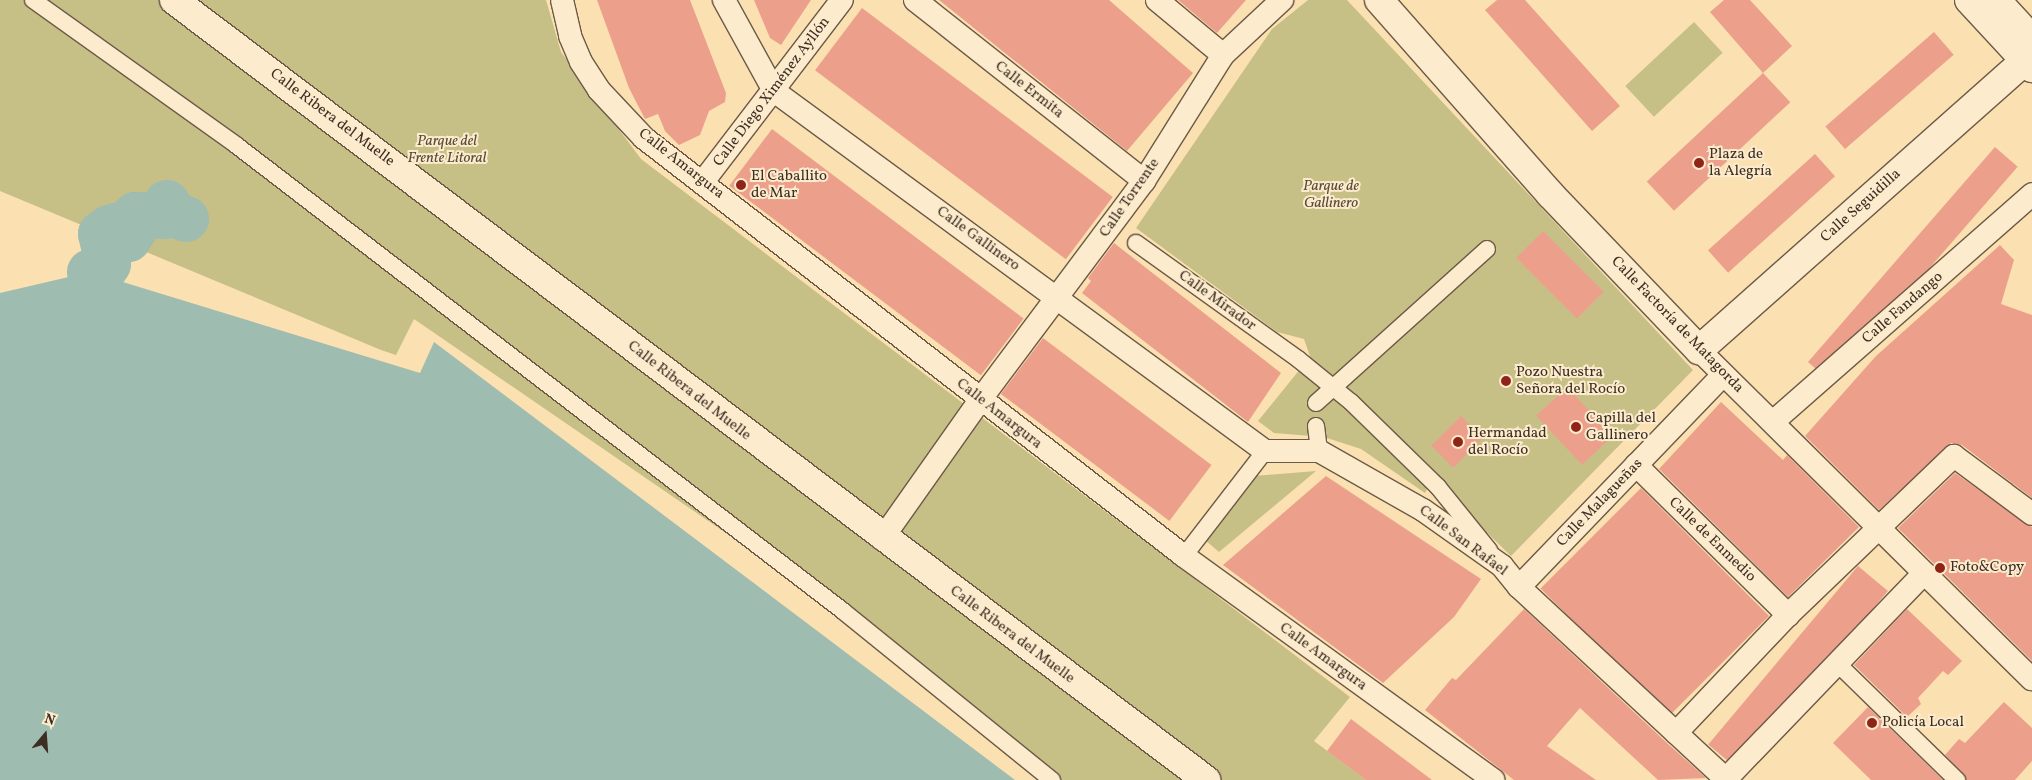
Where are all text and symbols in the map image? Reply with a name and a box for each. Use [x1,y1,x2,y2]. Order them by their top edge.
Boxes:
street label: Calle Diego Ximénez Ayllón [710,14,834,170]
street label: Calle Ermita [991,58,1067,122]
street label: Calle Ribera del Muelle [266,65,398,171]
street label: Calle Amargura [635,125,727,203]
park label: Parque del Frente Litoral [408,132,486,167]
place label: Plaza de la Alegría [1709,145,1772,180]
street label: Calle Torrente [1096,155,1164,241]
marker: Plaza de la Alegría [1693,157,1705,169]
street label: Calle Seguidilla [1817,165,1905,247]
place label: El Caballito de Mar [751,167,827,202]
park label: Parque de Gallinero [1303,177,1359,212]
marker: El Caballito de Mar [735,179,747,191]
street label: Calle Gallinero [933,203,1023,275]
street label: Calle Factoría de Matagorda [1607,253,1747,397]
street label: Calle Mirador [1175,267,1259,335]
street label: Calle Fandango [1859,268,1947,348]
street label: Calle Ribera del Muelle [624,337,754,445]
place label: Pozo Nuestra Señora del Rocío [1516,363,1625,398]
street label: Calle Amargura [953,375,1045,453]
marker: Pozo Nuestra Señora del Rocío [1500,375,1512,387]
place label: Capilla del Gallinero [1586,409,1656,444]
marker: Capilla del Gallinero [1570,421,1582,433]
place label: Hermandad del Rocío [1468,424,1547,459]
marker: Hermandad del Rocío [1452,436,1464,448]
street label: Calle Malagueñas [1553,455,1647,551]
street label: Calle de Enmedio [1665,494,1759,586]
street label: Calle San Rafael [1415,502,1511,580]
place label: Foto&Copy [1950,559,2024,577]
marker: Foto&Copy [1934,562,1946,574]
street label: Calle Ribera del Muelle [946,582,1078,688]
street label: Calle Amargura [1276,619,1370,695]
north arrow [20,710,70,760]
text: N [42,710,58,731]
place label: Policía Local [1882,714,1964,732]
marker: Policía Local [1866,717,1878,729]

